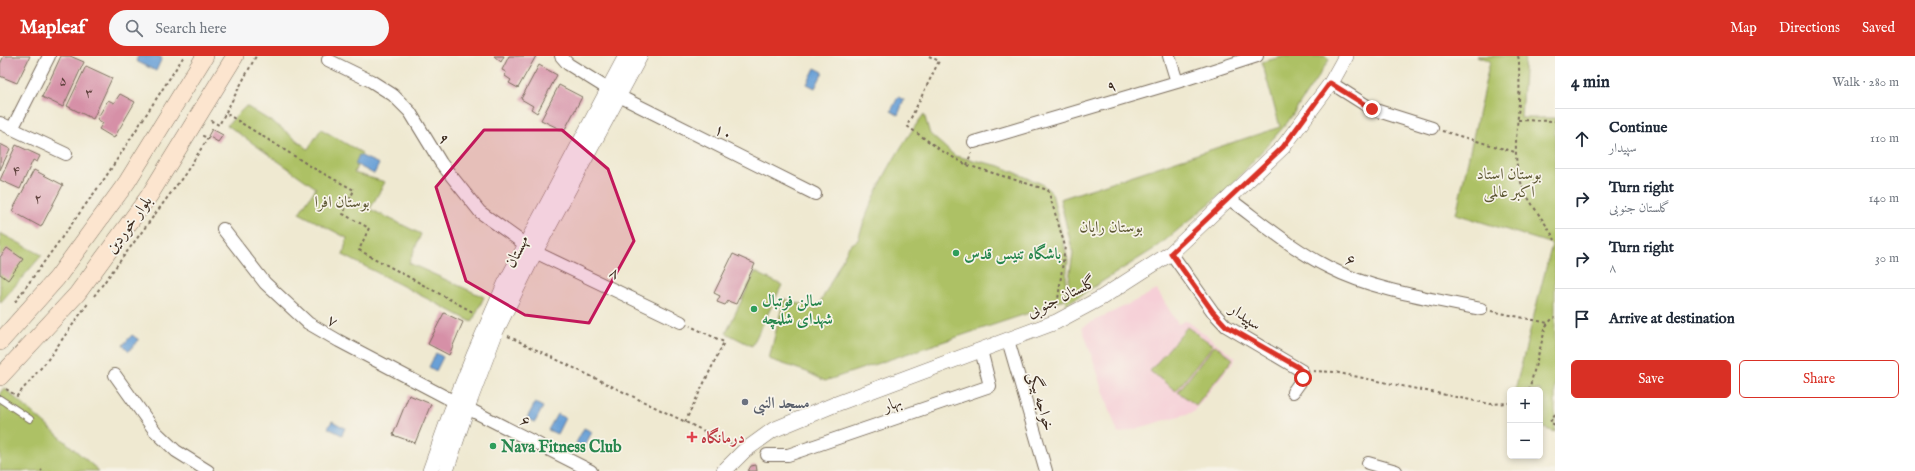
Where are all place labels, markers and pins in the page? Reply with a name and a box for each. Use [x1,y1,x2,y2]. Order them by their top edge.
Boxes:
place label: باشگاه تنیس قدس [964,243,1061,265]
marker: باشگاه تنیس قدس [951,248,961,258]
place label: سالن فوتبال شهدای شلمچه [762,292,833,330]
marker: سالن فوتبال شهدای شلمچه [749,304,759,314]
place label: مسجد النبی [753,394,810,416]
marker: مسجد النبی [740,397,750,407]
place label: درمانگاه [701,427,745,449]
marker: درمانگاه [686,431,698,443]
place label: Nava Fitness Club [500,438,622,458]
marker: Nava Fitness Club [488,441,498,451]

